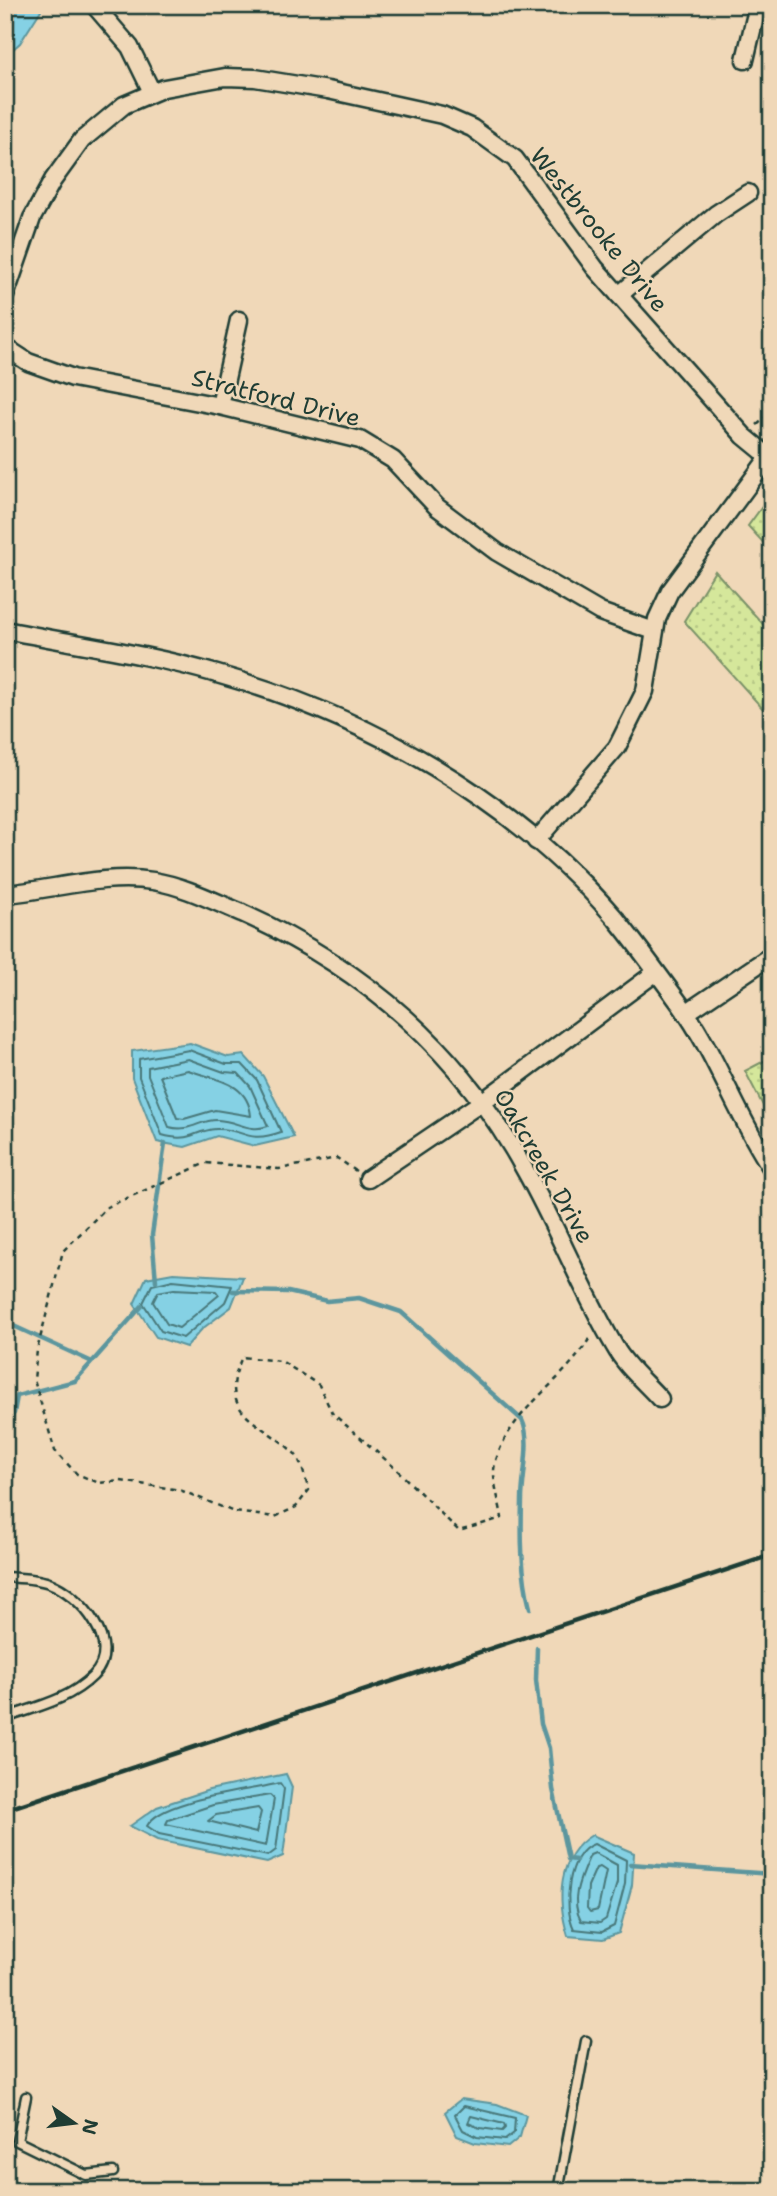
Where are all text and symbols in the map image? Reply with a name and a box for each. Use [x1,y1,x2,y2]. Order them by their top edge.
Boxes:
street label: Westbrooke Drive [522,141,676,319]
street label: Stratford Drive [188,362,364,434]
street label: Oakcreek Drive [487,1083,601,1249]
north arrow [38,2088,108,2158]
text: N [76,2117,104,2137]

